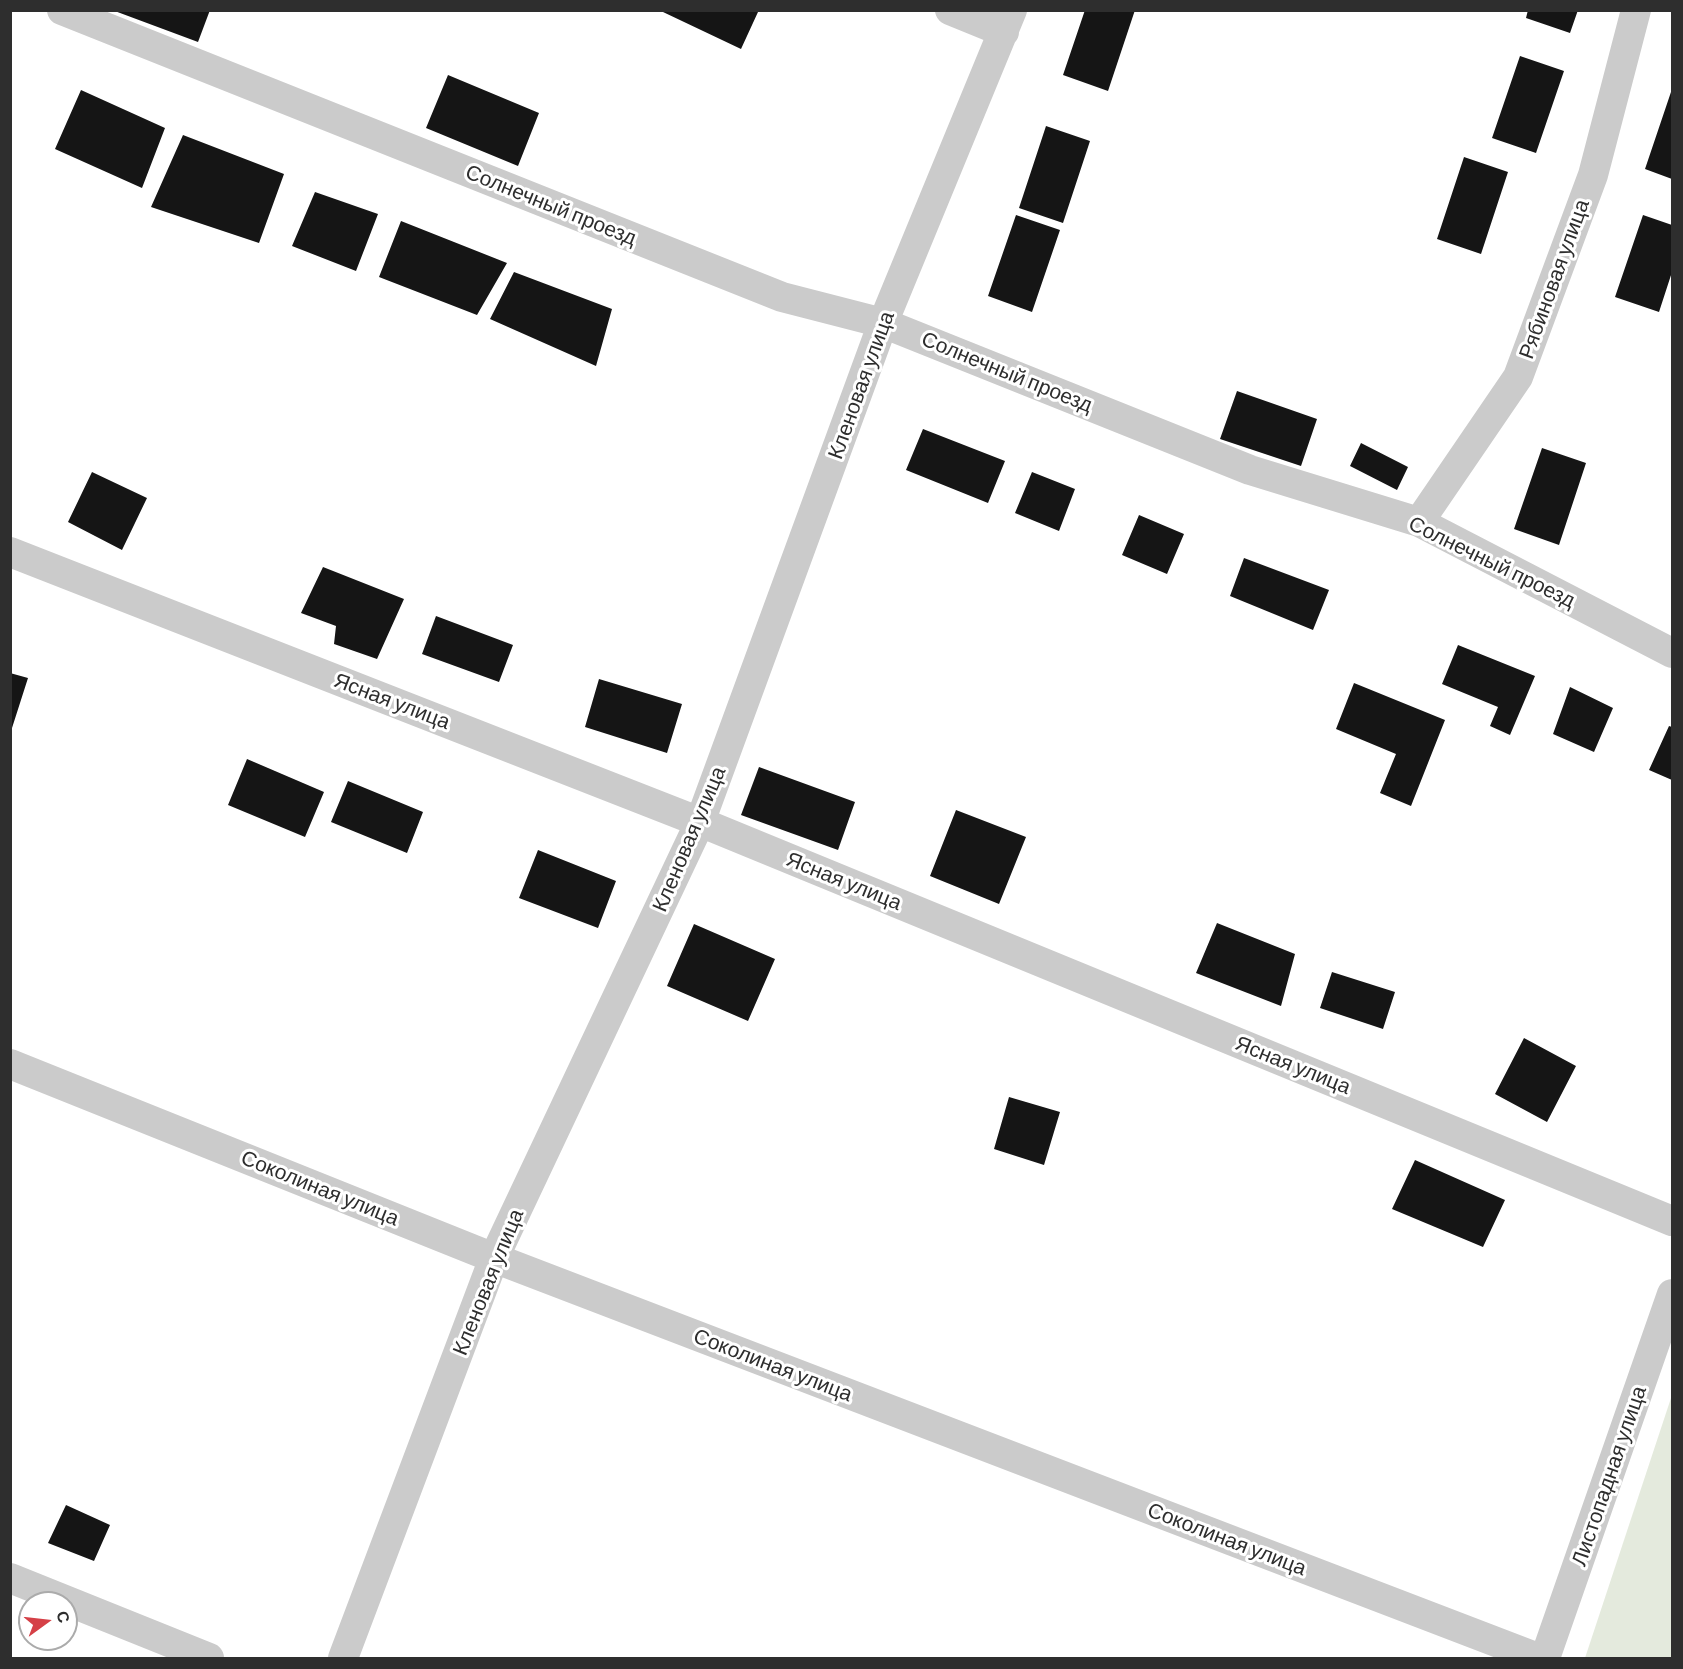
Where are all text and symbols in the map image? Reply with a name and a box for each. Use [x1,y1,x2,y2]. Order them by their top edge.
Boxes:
street label: Солнечный проезд [462,159,640,251]
street label: Рябиновая улица [1513,196,1595,362]
street label: Кленовая улица [823,308,899,462]
street label: Солнечный проезд [918,326,1096,418]
street label: Солнечный проезд [1405,511,1579,613]
street label: Ясная улица [330,667,454,735]
street label: Кленовая улица [647,763,731,915]
street label: Ясная улица [783,846,905,916]
street label: Ясная улица [1232,1030,1354,1100]
street label: Соколиная улица [237,1145,403,1231]
street label: Кленовая улица [447,1205,529,1359]
street label: Соколиная улица [690,1323,856,1407]
street label: Листопадная улица [1566,1383,1652,1569]
street label: Соколиная улица [1144,1497,1310,1581]
north arrow [18,1591,78,1651]
text: С [53,1609,75,1625]

